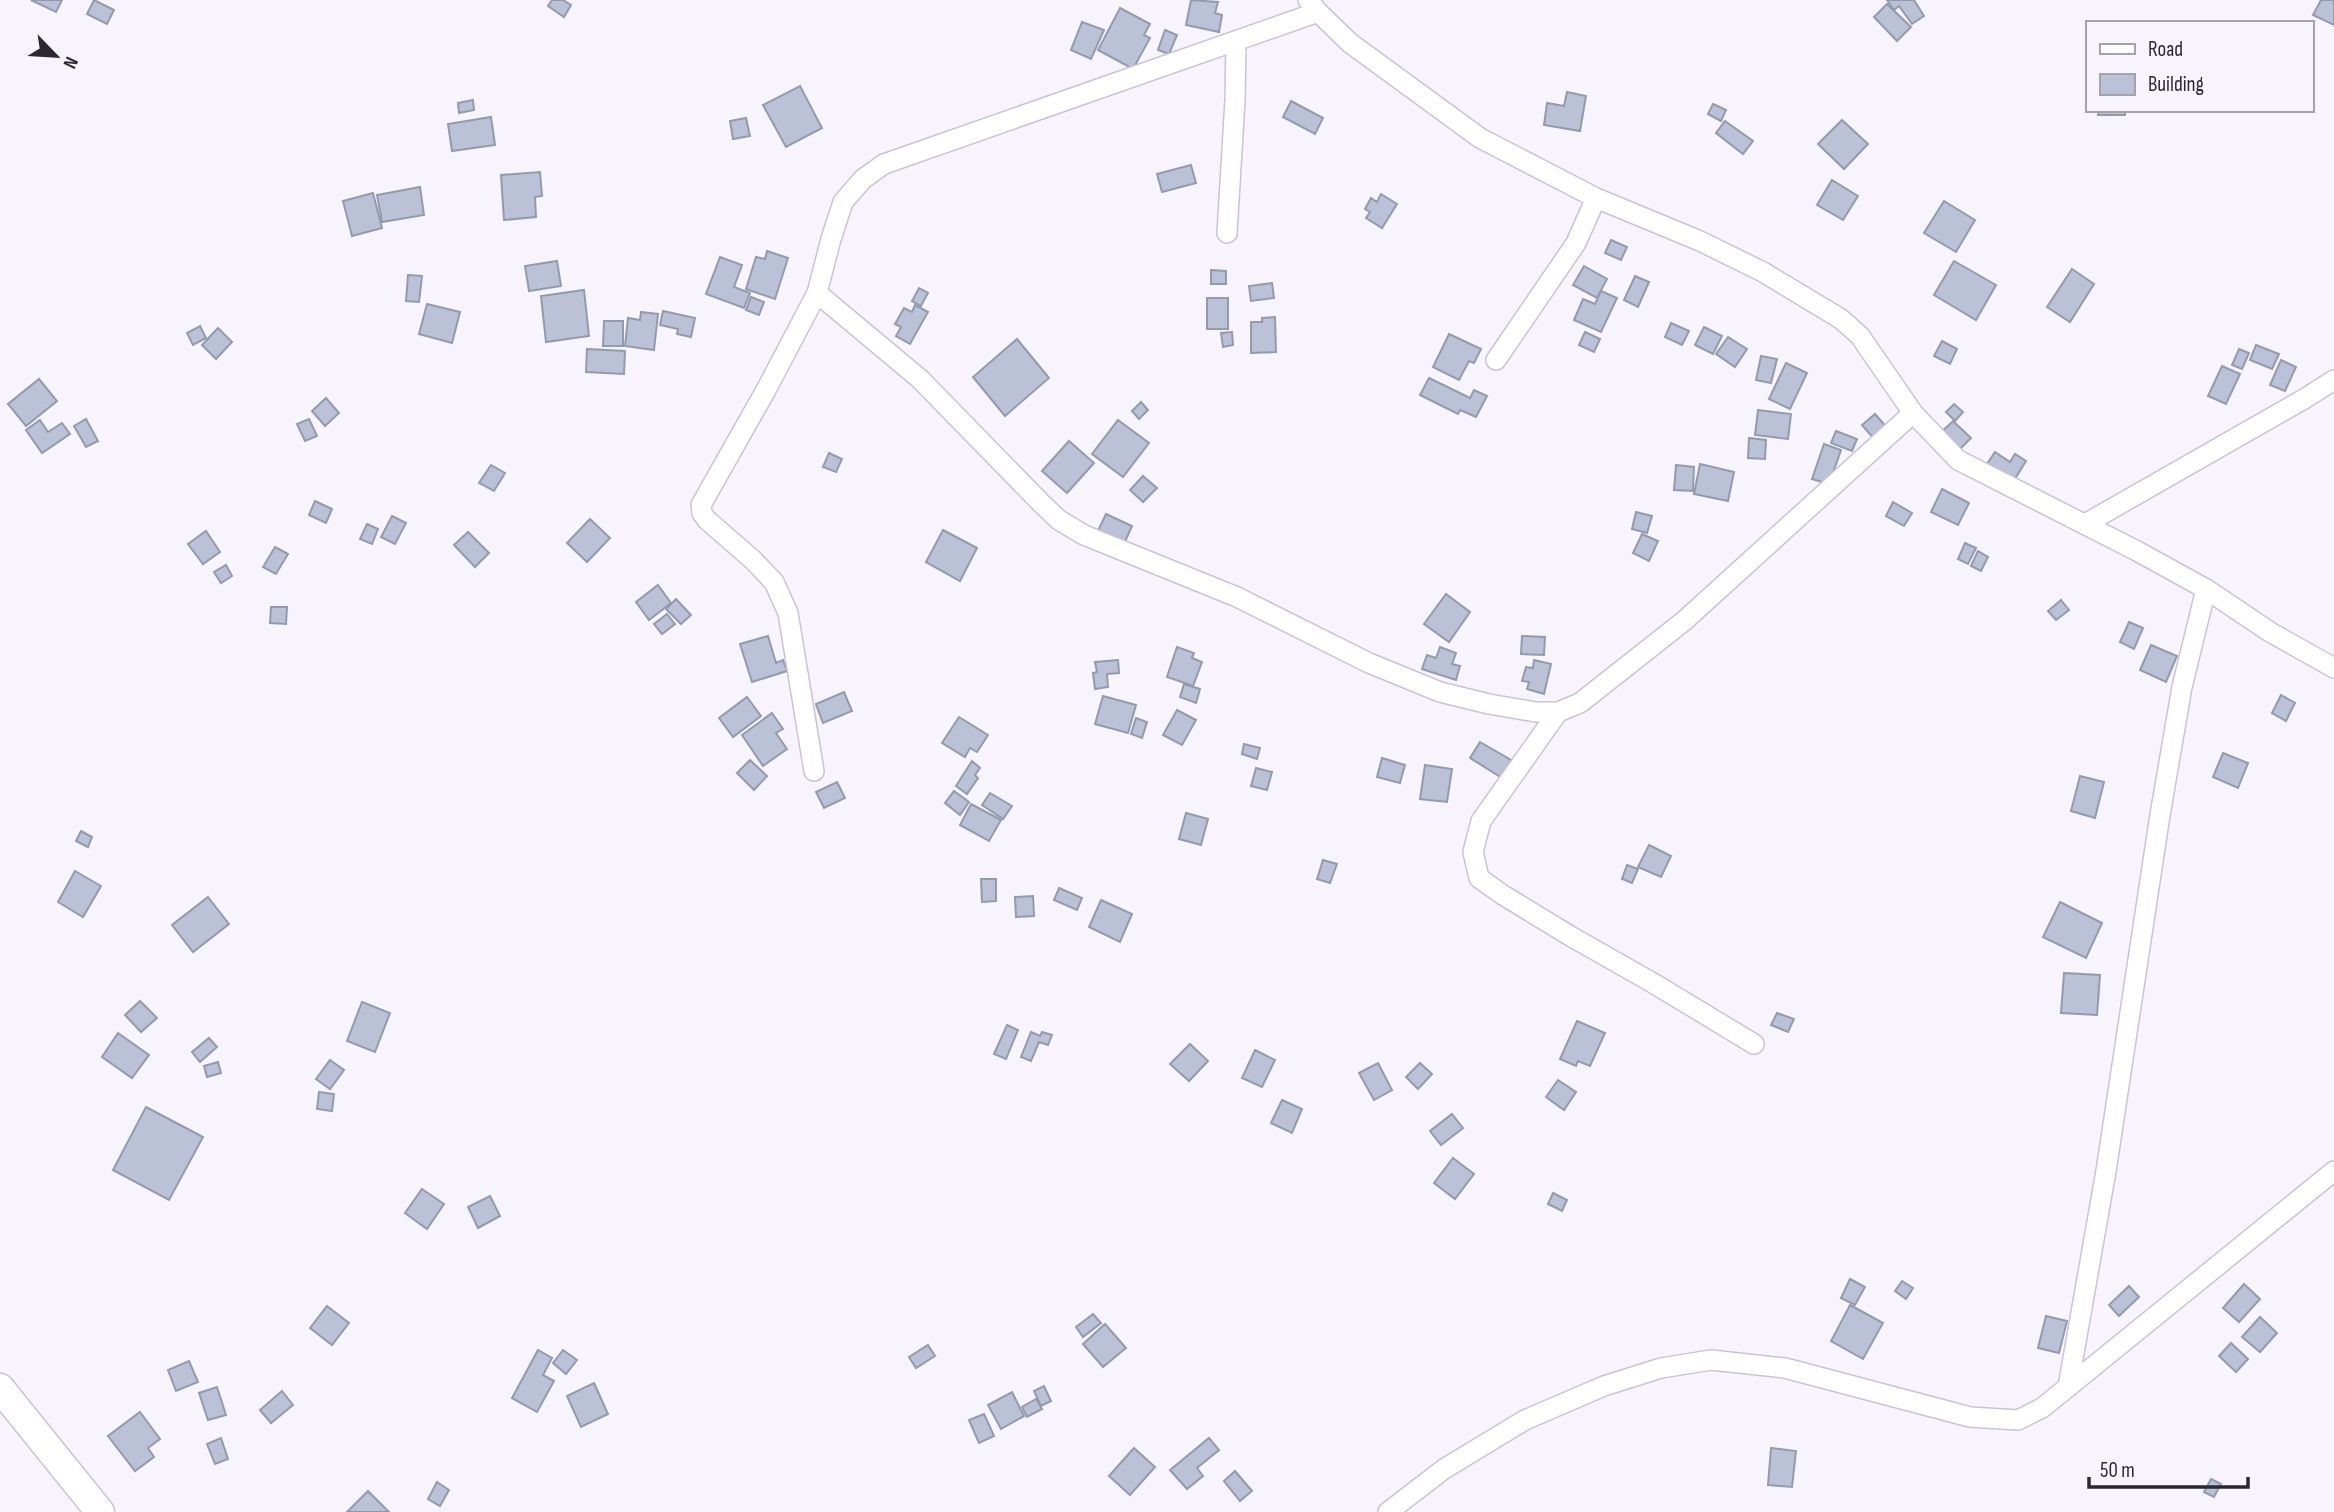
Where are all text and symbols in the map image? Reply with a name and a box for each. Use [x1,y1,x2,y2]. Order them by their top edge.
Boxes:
north arrow [21,21,91,91]
legend [2086,21,2313,112]
text: Road [2148,37,2183,62]
text: N [57,53,83,72]
text: Building [2148,72,2204,97]
scale bar [2089,1446,2248,1490]
text: 50 m [2100,1458,2135,1483]

